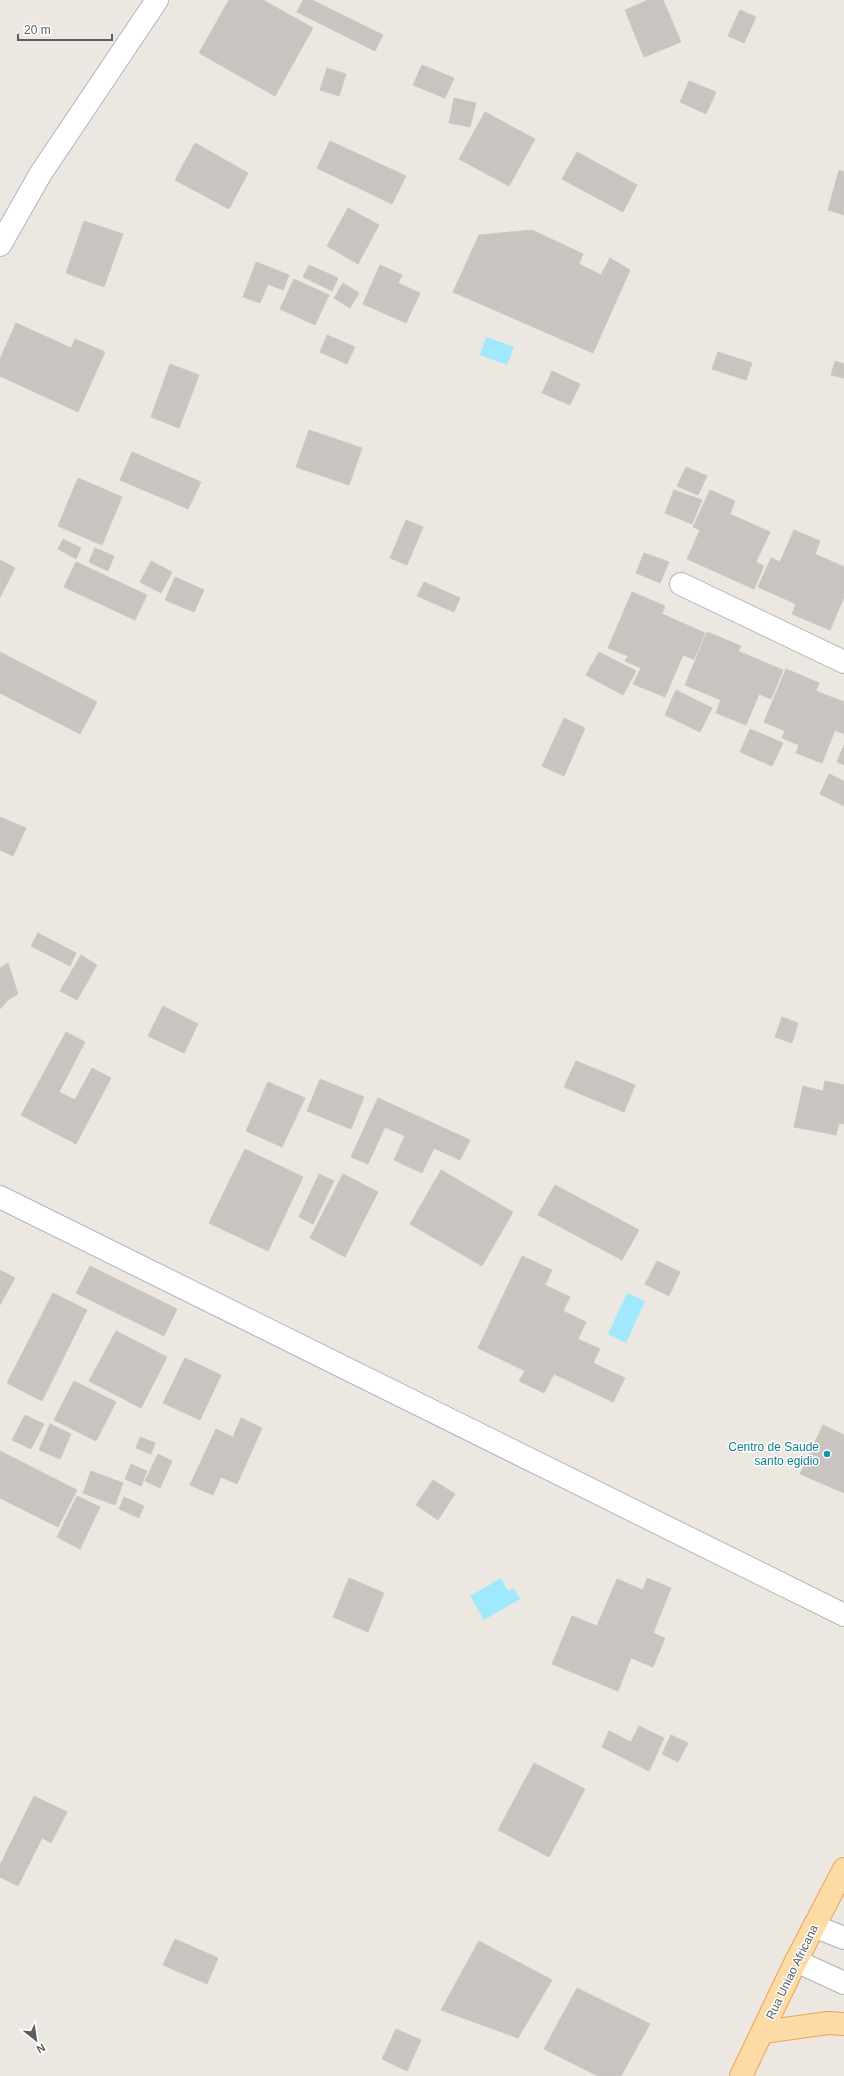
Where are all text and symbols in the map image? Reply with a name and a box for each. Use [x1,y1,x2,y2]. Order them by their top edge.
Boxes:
scale bar [18,16,112,42]
text: 20 m [24,23,51,37]
place label: Centro de Saude santo egidio [728,1440,819,1468]
marker: Centro de Saude santo egidio [822,1449,832,1459]
street label: Rua Uniao Africana [763,1922,821,2022]
north arrow [16,2020,56,2060]
text: N [35,2041,47,2056]

